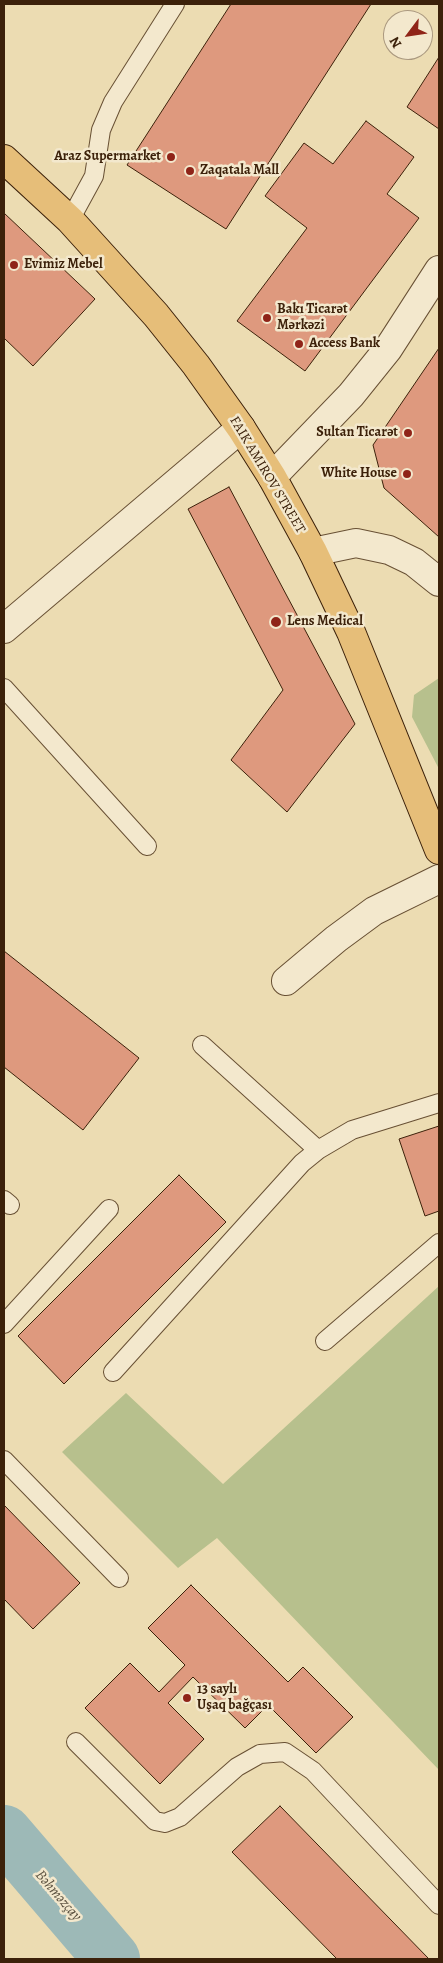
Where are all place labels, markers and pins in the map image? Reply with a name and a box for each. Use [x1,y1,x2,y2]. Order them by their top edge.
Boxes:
place label: Araz Supermarket [54,149,161,165]
marker: Araz Supermarket [165,151,177,163]
place label: Zaqatala Mall [200,163,279,179]
marker: Zaqatala Mall [184,165,196,177]
place label: Evimiz Mebel [24,257,103,273]
marker: Evimiz Mebel [8,259,20,271]
place label: Bakı Ticarət Mərkəzi [277,302,348,334]
marker: Bakı Ticarət Mərkəzi [261,312,273,324]
place label: Access Bank [309,336,380,352]
marker: Access Bank [293,338,305,350]
place label: Sultan Ticarət [316,425,398,441]
marker: Sultan Ticarət [402,427,414,439]
place label: White House [321,466,397,482]
marker: White House [401,468,413,480]
place label: Lens Medical [287,614,363,630]
marker: Lens Medical [269,615,283,629]
place label: 13 saylı Uşaq bağçası [197,1682,272,1714]
marker: 13 saylı Uşaq bağçası [181,1692,193,1704]

